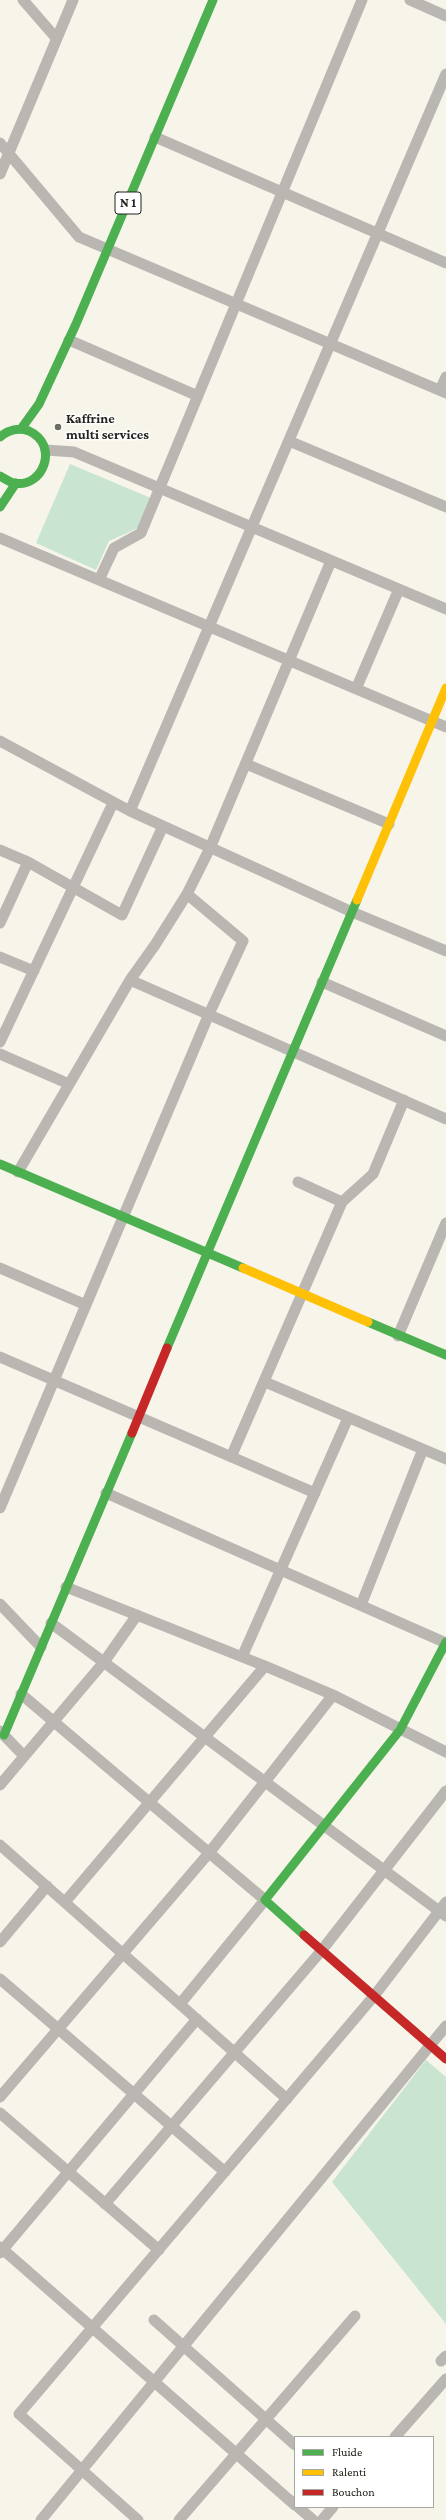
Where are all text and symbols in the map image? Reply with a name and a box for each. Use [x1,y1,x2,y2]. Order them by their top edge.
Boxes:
road number: N 1 [115,192,141,214]
place label: Kaffrine multi services [66,411,149,444]
marker: Kaffrine multi services [53,422,63,432]
legend [294,2436,434,2508]
text: Fluide [332,2445,362,2459]
text: Ralenti [332,2465,366,2479]
text: Bouchon [332,2485,375,2499]

